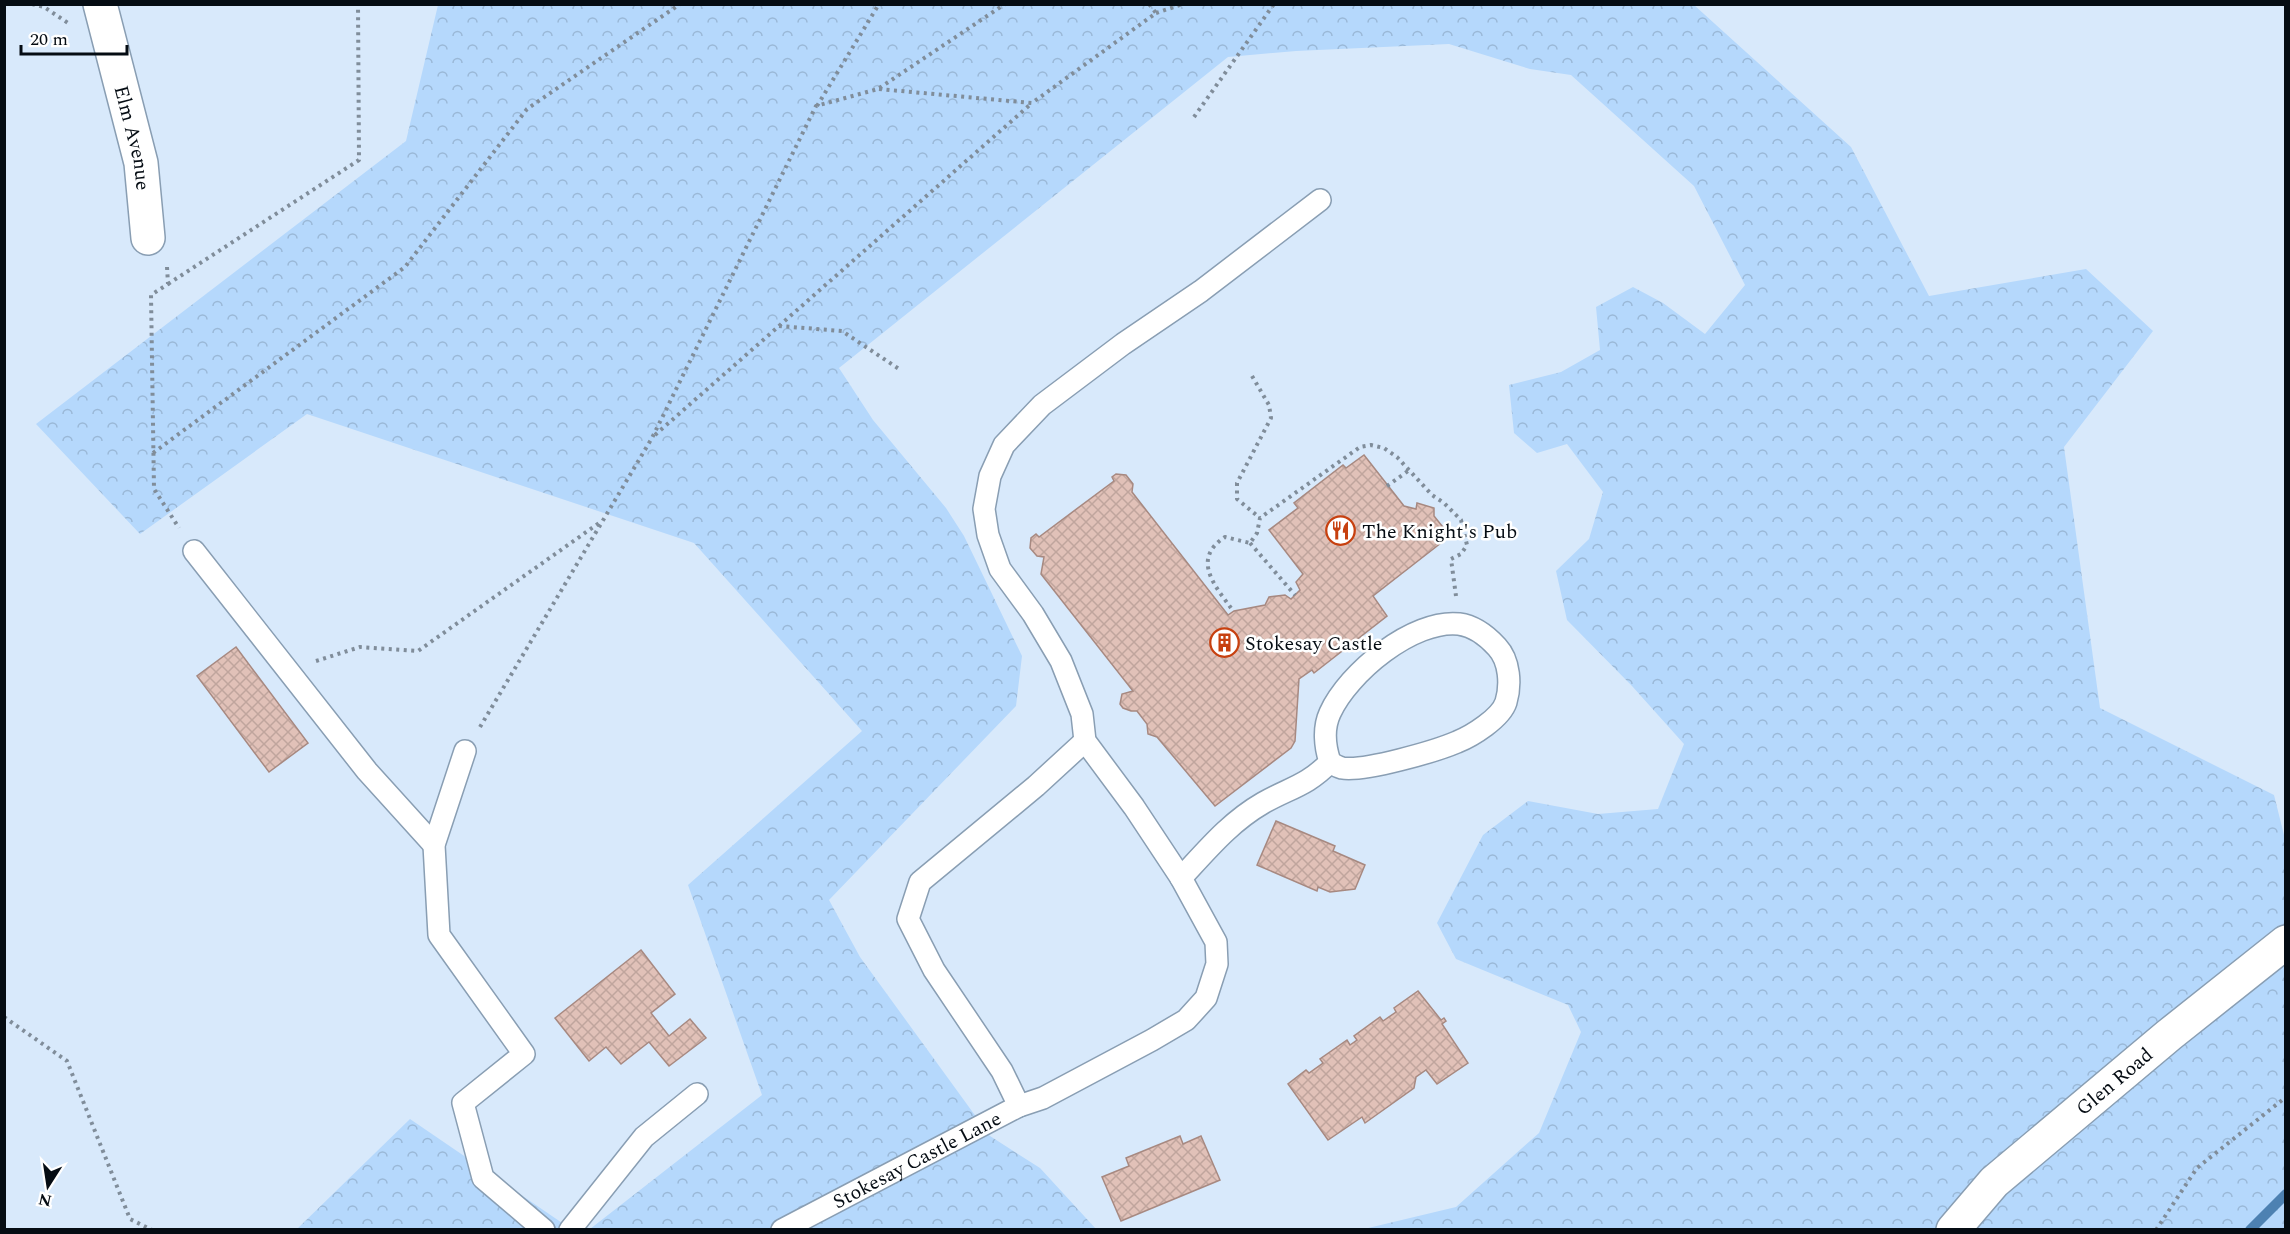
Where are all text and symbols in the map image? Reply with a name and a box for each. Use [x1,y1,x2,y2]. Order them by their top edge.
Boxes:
scale bar [21,18,128,56]
text: 20 m [30,26,68,53]
street label: Elm Avenue [106,82,157,192]
restaurant icon: The Knight's Pub [1325,515,1357,547]
place label: The Knight's Pub [1362,517,1517,547]
building icon: Stokesay Castle [1208,627,1240,659]
place label: Stokesay Castle [1245,629,1382,659]
street label: Glen Road [2070,1041,2160,1123]
street label: Stokesay Castle Lane [828,1104,1007,1217]
north arrow [18,1156,78,1216]
text: N [36,1187,54,1213]

